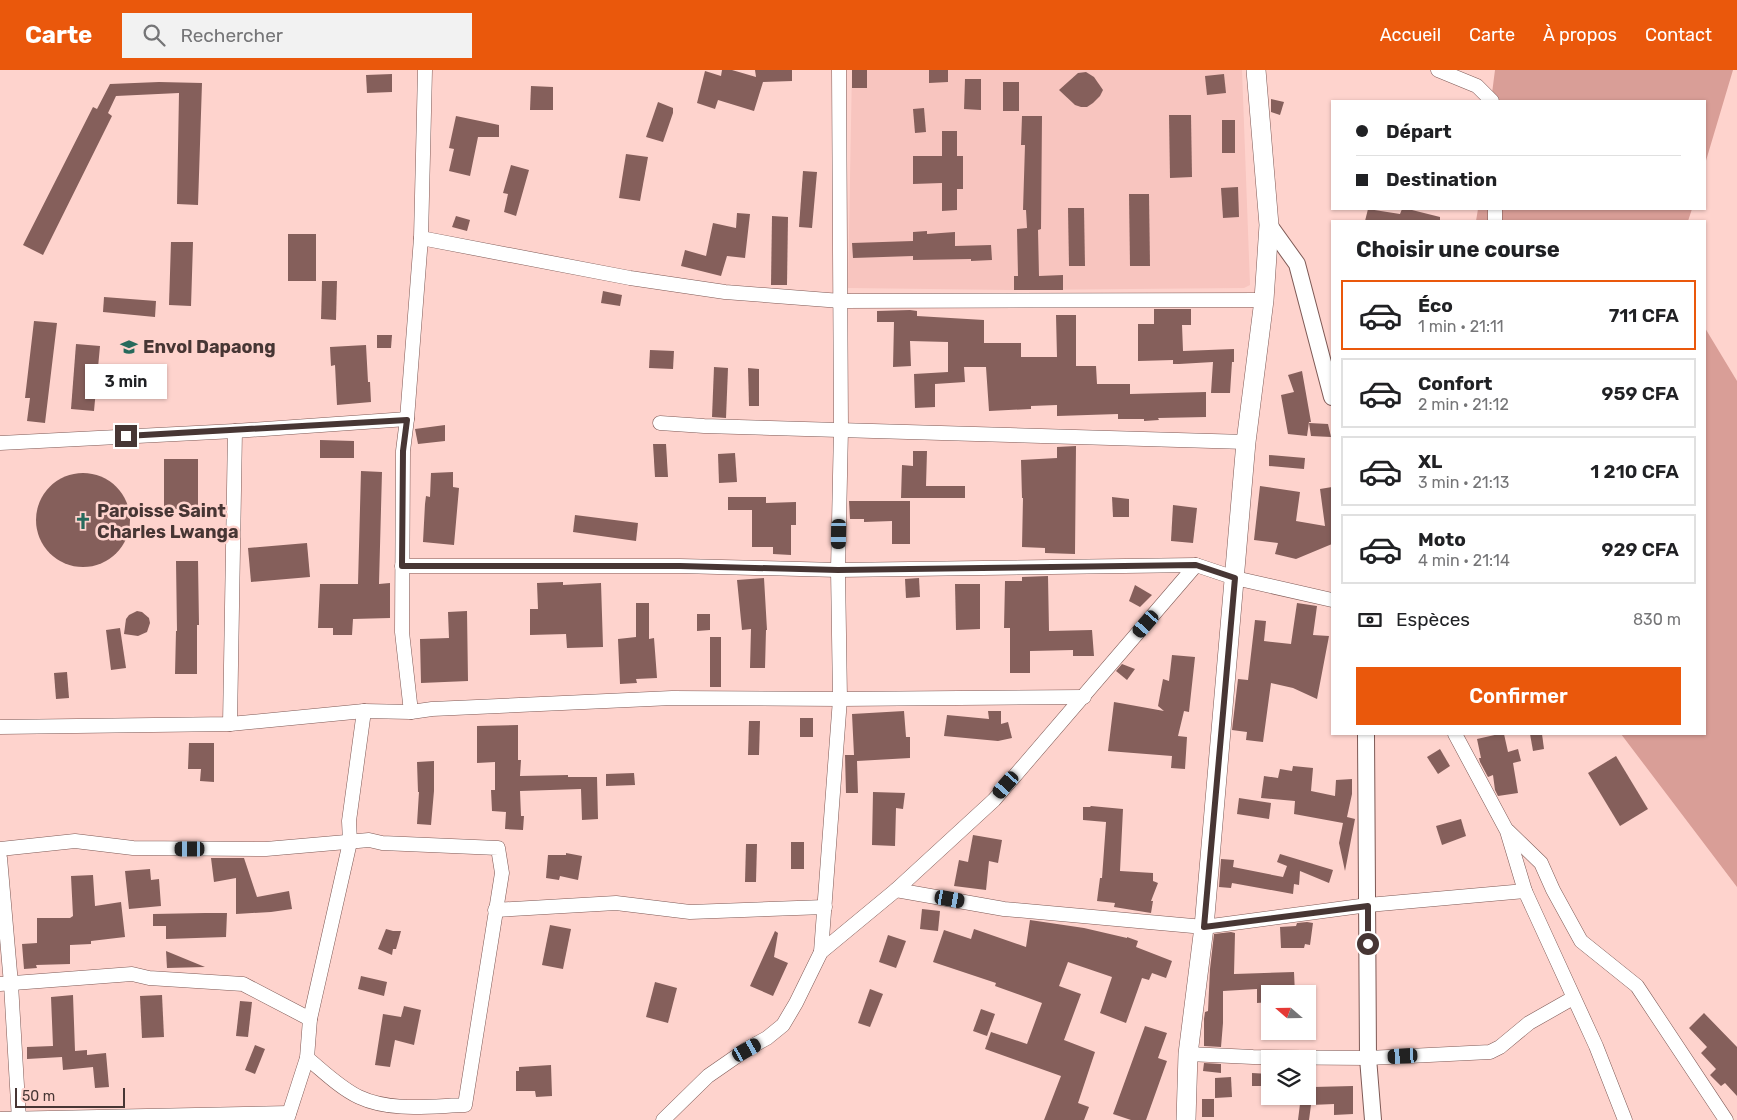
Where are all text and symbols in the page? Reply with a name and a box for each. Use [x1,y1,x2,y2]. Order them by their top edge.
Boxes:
search box [122,13,472,58]
text: Carte [25,21,92,49]
icon: search [140,21,168,49]
text: Rechercher [180,24,283,47]
text: Accueil [1380,24,1441,46]
text: Carte [1469,24,1515,46]
text: À propos [1543,24,1617,46]
text: Contact [1645,24,1712,46]
text: Départ [1386,120,1452,143]
text: Destination [1386,168,1497,191]
text: Choisir une course [1356,236,1560,263]
icon: car [1358,293,1403,338]
text: Éco [1418,294,1453,317]
text: 711 CFA [1609,304,1679,327]
text: 1 min · 21:11 [1418,317,1504,336]
place label: Envol Dapaong [143,336,276,358]
school or university icon: Envol Dapaong [119,337,139,357]
callout: 3 min [85,364,167,398]
icon: car [1358,371,1403,416]
text: 3 min [105,372,147,391]
text: Confort [1418,372,1492,395]
text: 959 CFA [1602,382,1679,405]
text: 2 min · 21:12 [1418,395,1509,414]
route end [115,425,137,447]
icon: car [1358,449,1403,494]
text: XL [1418,450,1442,473]
text: 1 210 CFA [1590,460,1679,483]
text: 3 min · 21:13 [1418,473,1509,492]
place label: Paroisse Saint Charles Lwanga [97,500,239,543]
church icon: Paroisse Saint Charles Lwanga [73,511,93,531]
car [831,519,846,549]
icon: car [1358,527,1403,572]
text: Moto [1418,528,1466,551]
text: 929 CFA [1602,538,1679,561]
text: 4 min · 21:14 [1418,551,1510,570]
icon: cash [1356,606,1384,634]
car [1130,608,1161,640]
text: Espèces [1396,608,1470,631]
text: 830 m [1633,610,1681,629]
button: Confirmer [1356,667,1681,725]
car [990,769,1021,801]
car [175,842,205,857]
car [933,889,966,909]
route start [1357,933,1379,955]
north arrow [1261,985,1316,1040]
map controls [1261,985,1316,1105]
car [730,1036,763,1064]
car [1387,1048,1418,1064]
button: layers [1261,1050,1316,1105]
scale bar [15,1085,125,1108]
text: 50 m [22,1088,55,1105]

